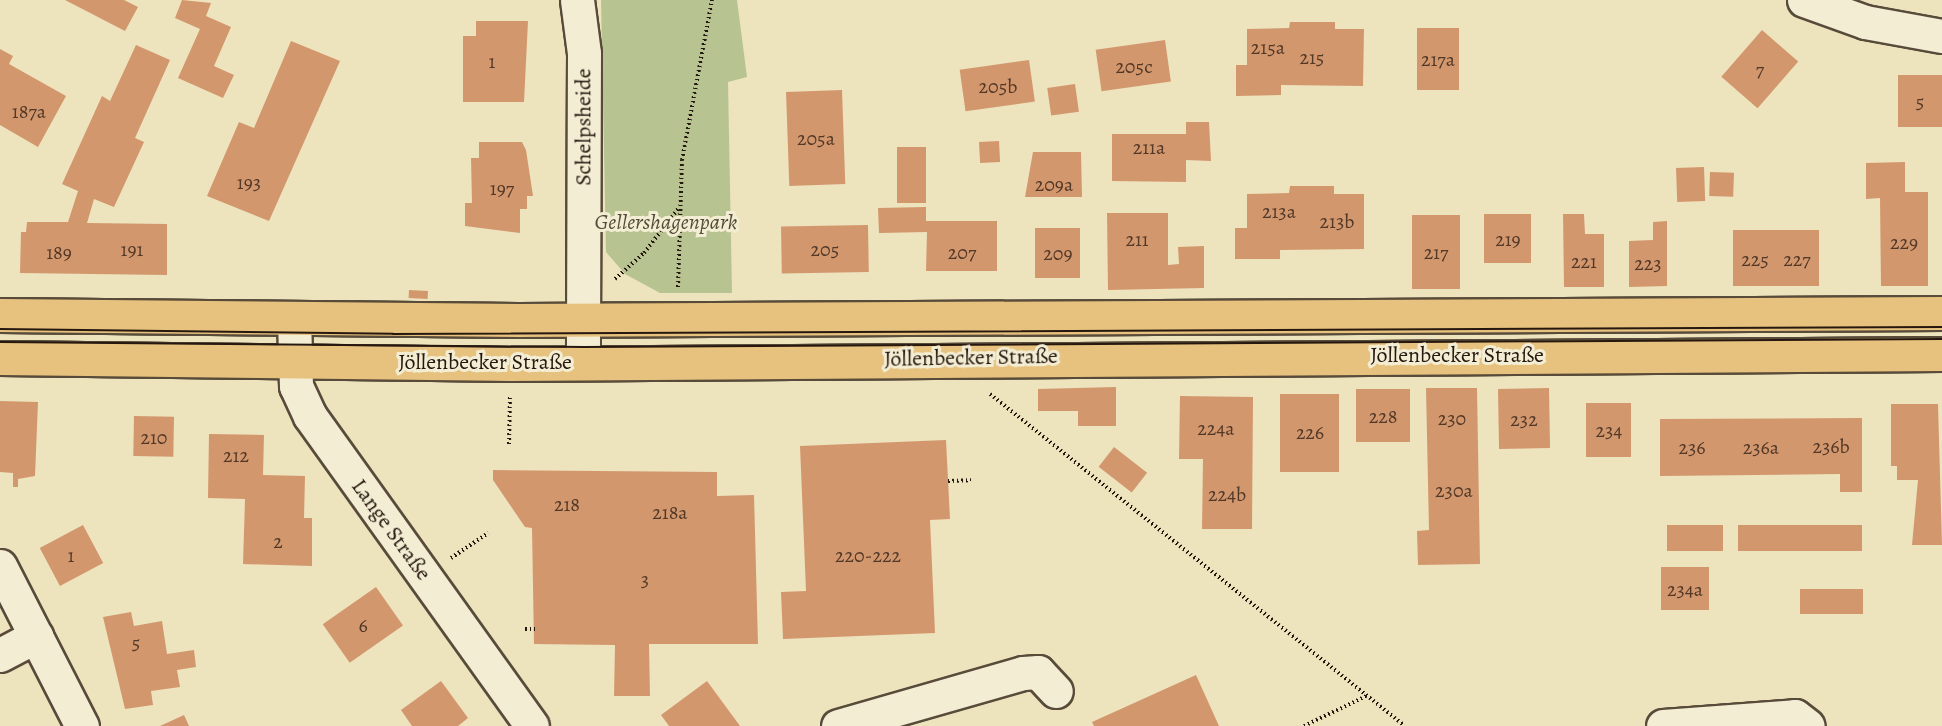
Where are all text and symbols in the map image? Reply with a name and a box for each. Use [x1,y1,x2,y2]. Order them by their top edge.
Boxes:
house number: 215a [1251,35,1285,59]
house number: 215 [1300,45,1324,69]
house number: 217a [1421,47,1455,71]
house number: 1 [489,49,495,73]
house number: 205c [1115,54,1153,78]
house number: 7 [1756,57,1764,81]
street label: Schelpsheide [571,68,597,186]
house number: 205b [979,74,1017,98]
house number: 5 [1916,89,1924,113]
house number: 187a [12,99,46,123]
house number: 205a [797,126,835,150]
house number: 211a [1133,135,1165,159]
house number: 193 [237,170,261,194]
house number: 209a [1035,172,1073,196]
house number: 197 [490,176,514,200]
house number: 213a [1262,199,1296,223]
house number: 213b [1320,209,1354,233]
park label: Gellershagenpark [595,210,737,236]
house number: 211 [1125,227,1149,251]
house number: 219 [1495,227,1521,251]
house number: 229 [1890,230,1918,254]
house number: 191 [121,237,143,261]
house number: 205 [811,237,839,261]
house number: 189 [46,240,72,264]
house number: 207 [948,240,976,264]
house number: 217 [1424,240,1448,264]
house number: 209 [1043,241,1073,265]
house number: 225 [1741,247,1769,271]
house number: 227 [1783,247,1811,271]
house number: 221 [1571,249,1597,273]
house number: 223 [1634,251,1662,275]
street label: Jöllenbecker Straße [884,343,1058,373]
street label: Jöllenbecker Straße [1370,343,1544,369]
street label: Jöllenbecker Straße [398,350,572,376]
house number: 228 [1369,404,1397,428]
house number: 230 [1438,406,1466,430]
house number: 232 [1510,407,1538,431]
house number: 224a [1197,416,1235,440]
house number: 234 [1596,418,1622,442]
house number: 226 [1296,420,1324,444]
house number: 210 [141,425,167,449]
house number: 236b [1812,434,1850,458]
house number: 236 [1678,435,1706,459]
house number: 236a [1743,435,1779,459]
house number: 212 [223,443,249,467]
street label: Lange Straße [345,474,437,586]
house number: 230a [1435,478,1473,502]
house number: 224b [1208,482,1246,506]
house number: 218 [554,492,580,516]
house number: 218a [652,500,688,524]
house number: 2 [273,529,283,553]
house number: 1 [68,543,74,567]
house number: 220-222 [835,543,901,567]
house number: 3 [641,567,649,591]
house number: 234a [1667,577,1703,601]
house number: 6 [358,613,368,637]
house number: 5 [132,630,140,654]

